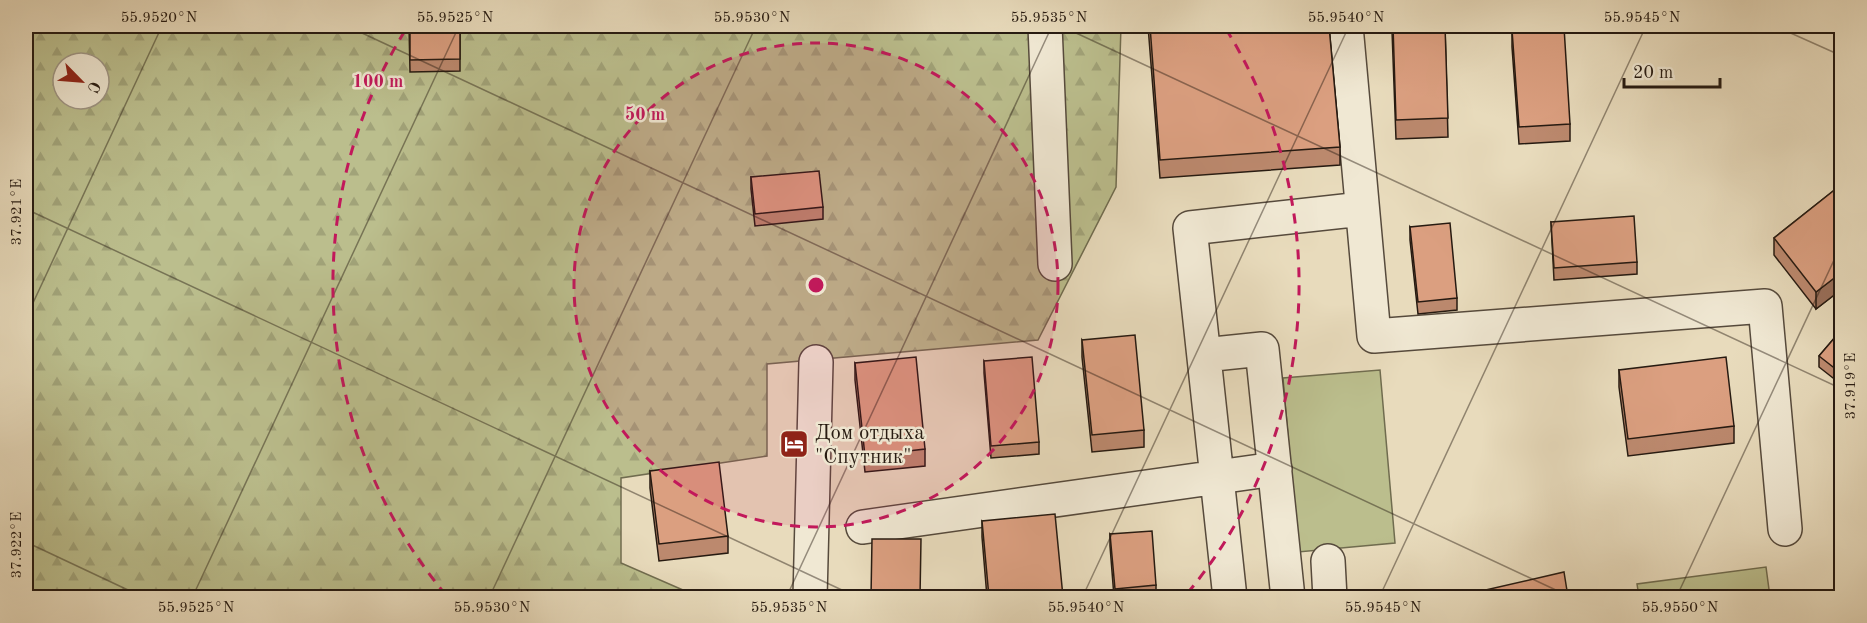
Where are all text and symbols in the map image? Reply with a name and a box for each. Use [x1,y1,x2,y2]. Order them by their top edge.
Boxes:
text: 55.9520°N [121,11,198,26]
text: 55.9525°N [417,11,494,26]
text: 55.9530°N [714,11,791,26]
text: 55.9535°N [1011,11,1088,26]
text: 55.9540°N [1308,11,1385,26]
text: 55.9545°N [1604,11,1681,26]
north arrow [51,51,111,111]
scale bar [1624,51,1720,89]
text: 20 m [1633,64,1673,82]
text: 100 m [353,73,403,91]
text: С [83,78,102,95]
text: 50 m [625,106,665,124]
text: 37.921°E [10,179,25,245]
centre of rings [806,275,826,295]
text: 37.919°E [1844,353,1859,419]
place label: Дом отдыха "Спутник" [815,423,925,468]
hotel icon: Дом отдыха "Спутник" [778,428,810,460]
text: 37.922°E [10,512,25,578]
text: 55.9525°N [158,601,235,616]
text: 55.9530°N [454,601,531,616]
text: 55.9535°N [751,601,828,616]
text: 55.9540°N [1048,601,1125,616]
text: 55.9545°N [1345,601,1422,616]
text: 55.9550°N [1642,601,1719,616]

